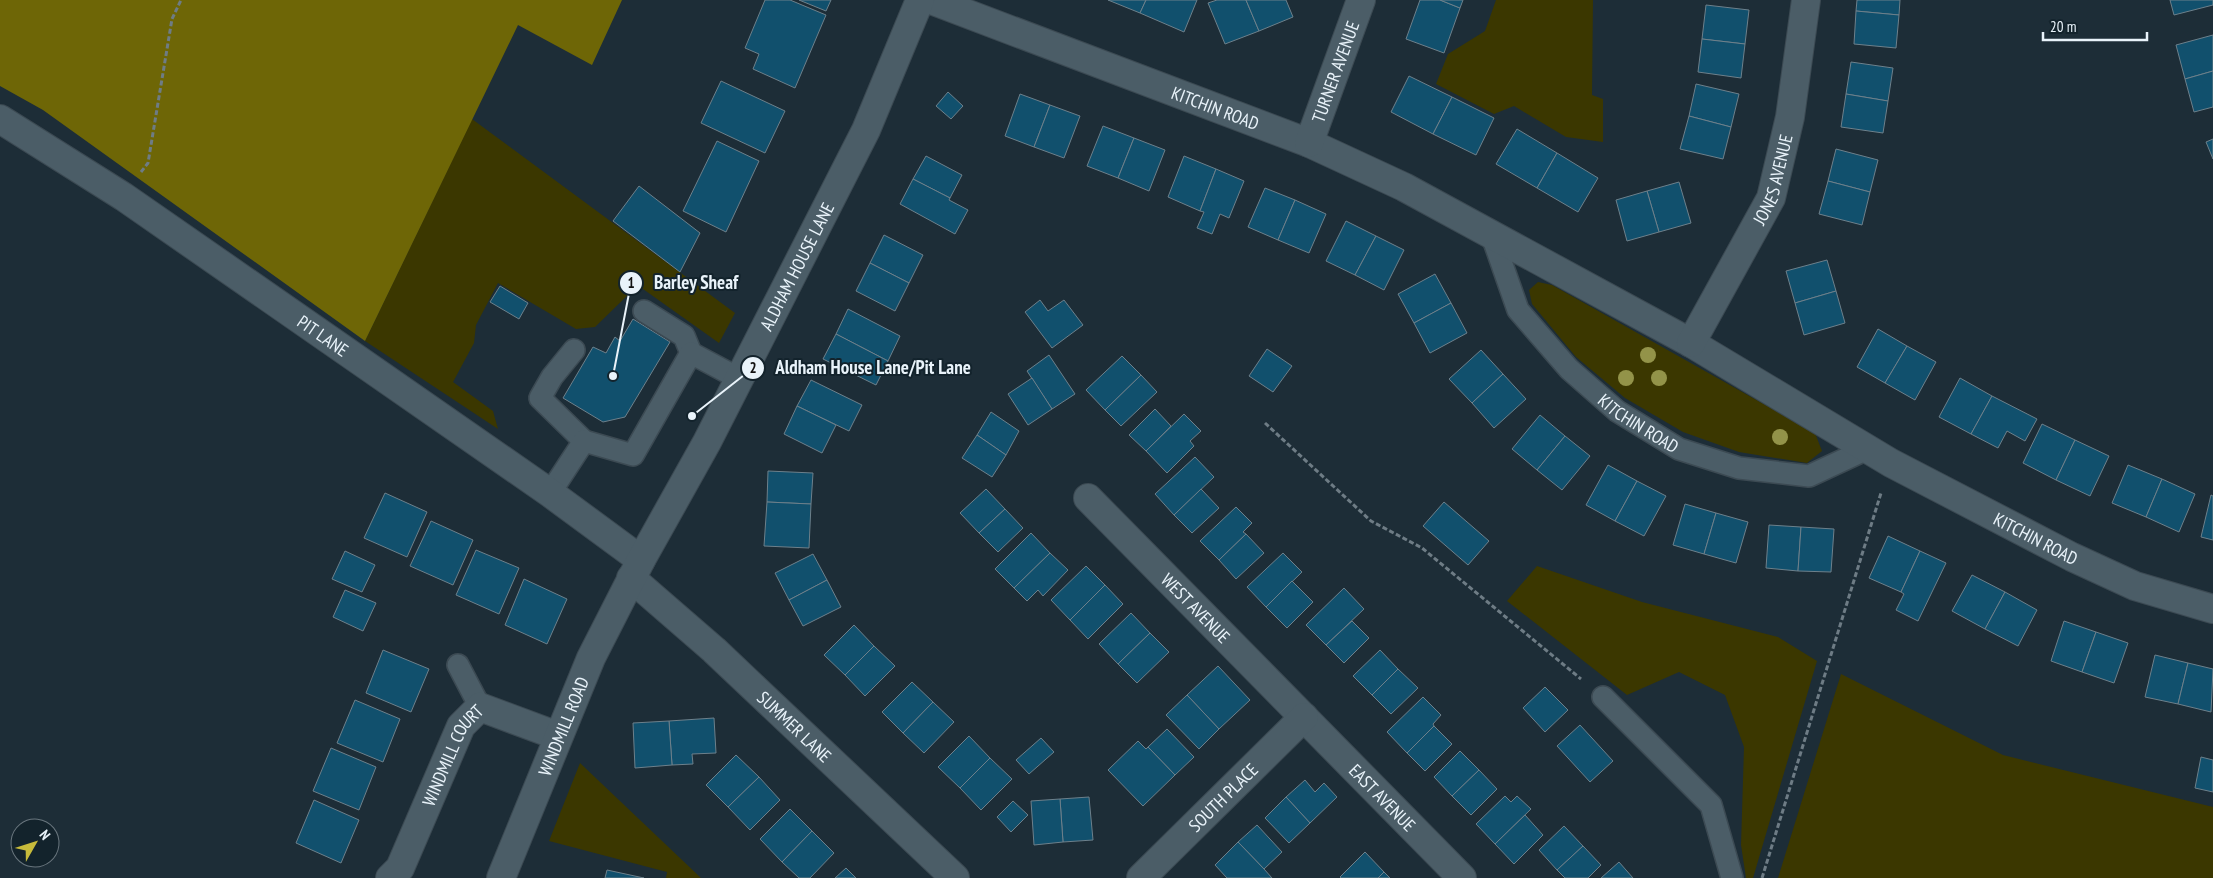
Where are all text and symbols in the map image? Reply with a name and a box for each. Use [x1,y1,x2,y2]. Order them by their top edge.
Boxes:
scale bar [2043,10,2147,42]
text: 20 m [2050,17,2076,36]
street label: TURNER AVENUE [1306,18,1364,125]
street label: KITCHIN ROAD [1168,81,1262,135]
street label: JONES AVENUE [1747,132,1797,229]
street label: ALDHAM HOUSE LANE [754,199,839,334]
callout: Barley Sheaf [618,266,748,300]
text: Barley Sheaf [654,270,739,294]
text: 1 [627,273,635,292]
street label: PIT LANE [293,310,353,361]
callout: Aldham House Lane/Pit Lane [740,351,981,385]
text: Aldham House Lane/Pit Lane [774,355,971,379]
text: 2 [749,358,757,377]
street label: KITCHIN ROAD [1593,388,1683,458]
street label: KITCHIN ROAD [1990,507,2082,570]
street label: WEST AVENUE [1157,568,1235,648]
street label: WINDMILL ROAD [533,673,594,779]
street label: SUMMER LANE [753,686,837,767]
street label: WINDMILL COURT [417,699,488,809]
street label: SOUTH PLACE [1183,758,1262,836]
street label: EAST AVENUE [1344,759,1421,836]
north arrow [10,818,60,868]
text: N [36,826,54,843]

